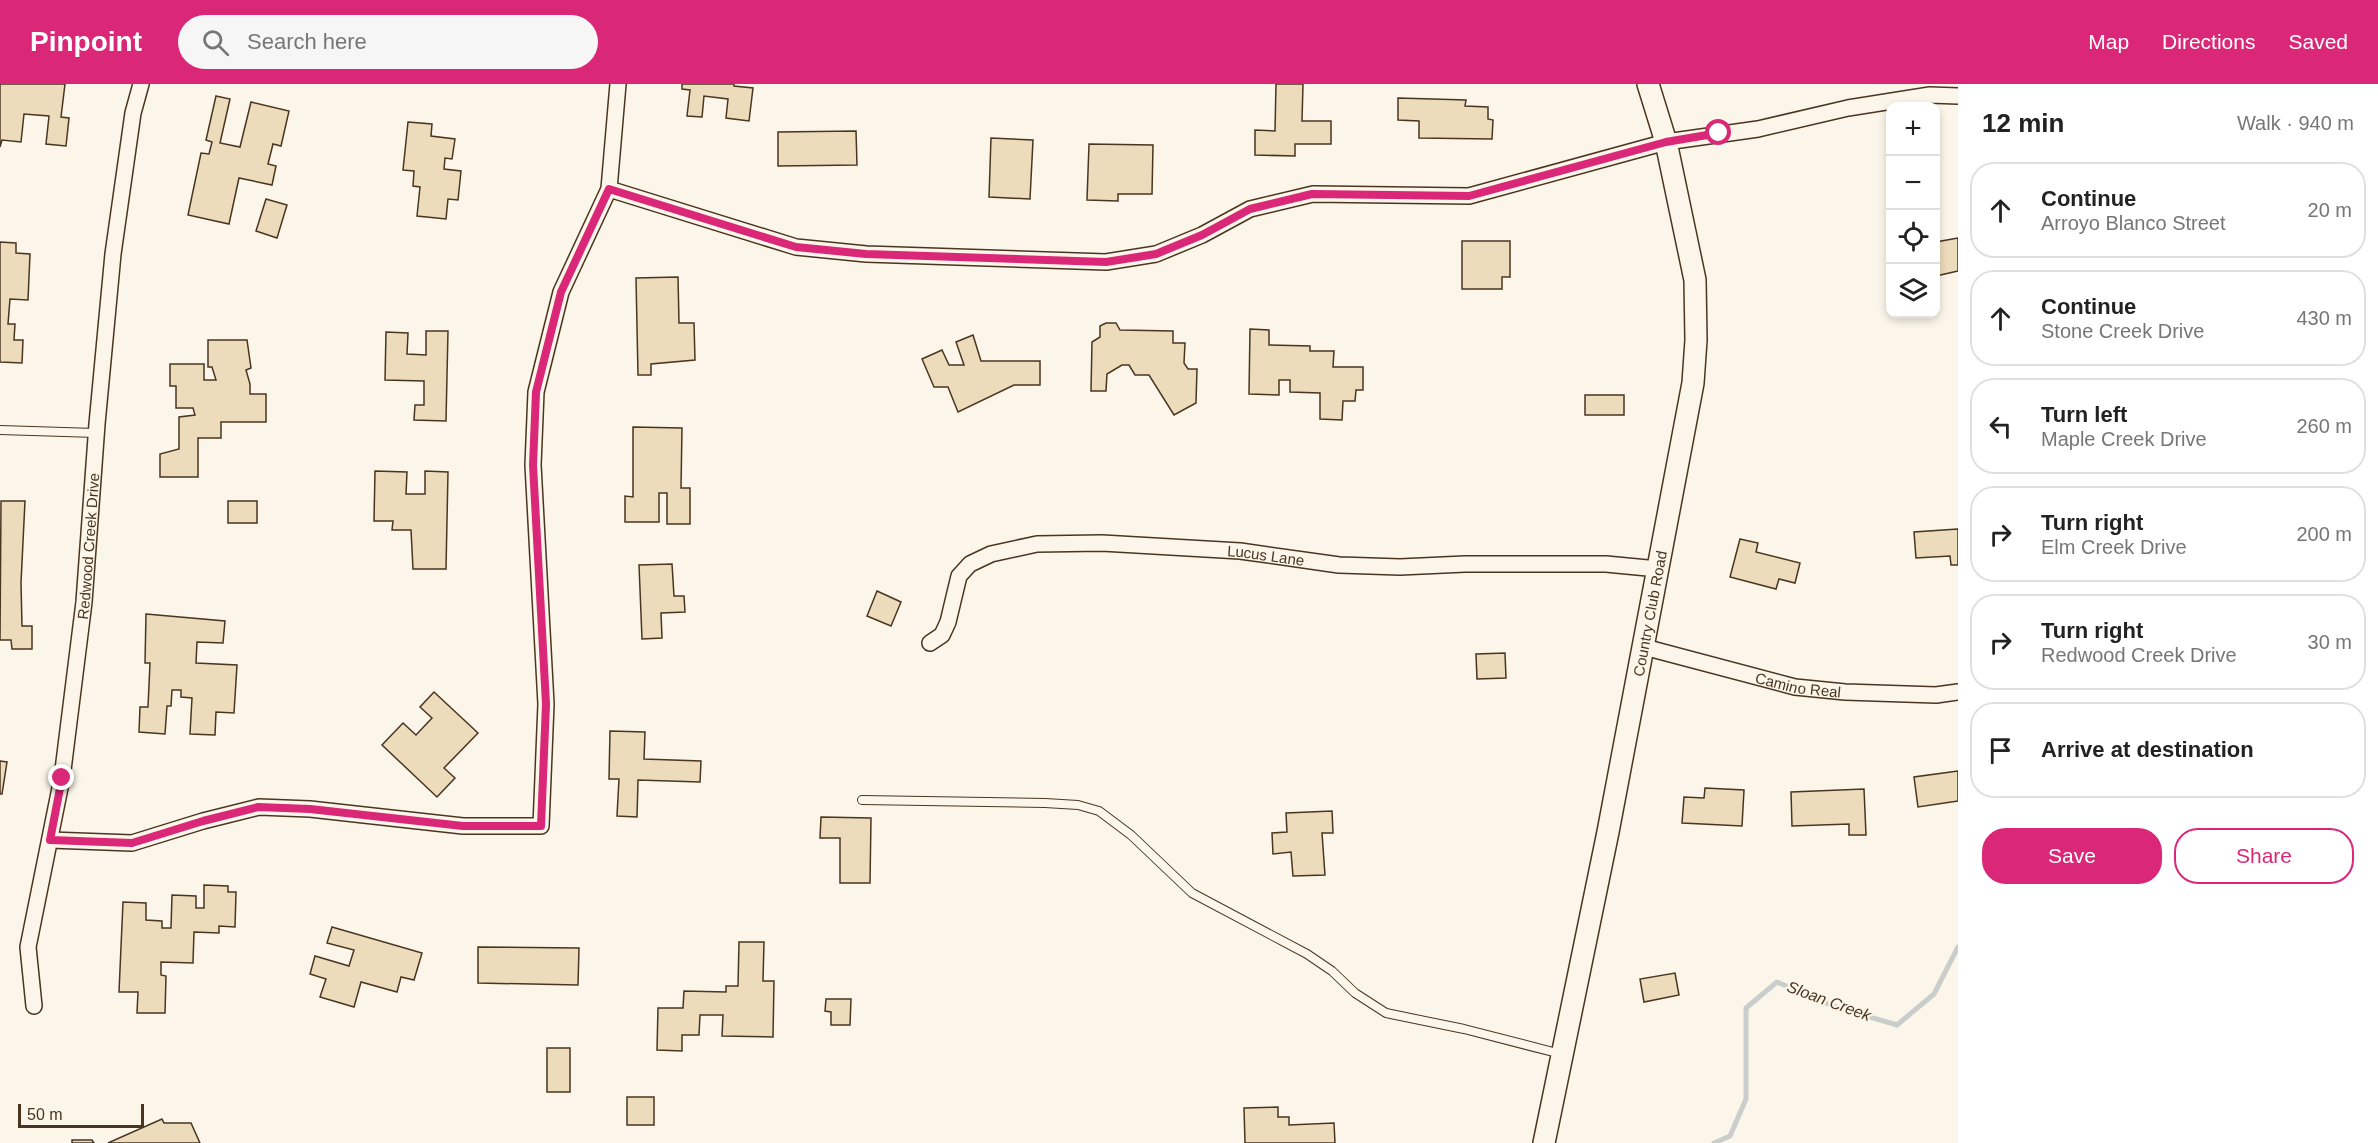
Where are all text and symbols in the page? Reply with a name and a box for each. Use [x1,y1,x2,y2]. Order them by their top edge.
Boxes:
search box [178,15,598,69]
text: Pinpoint [30,26,142,57]
icon: search [199,26,232,59]
text: Search here [247,29,367,54]
text: Map [2088,30,2129,53]
text: Directions [2162,30,2255,53]
text: Saved [2288,30,2348,53]
map controls [1886,102,1940,318]
button: + [1886,102,1940,156]
text: 12 min [1982,108,2064,138]
text: Walk · 940 m [2237,112,2354,134]
route start [1705,119,1731,145]
button: − [1886,156,1940,210]
text: Continue [2041,186,2136,211]
icon: ahead [1984,194,2017,227]
text: 20 m [2308,199,2352,221]
button: locate [1886,210,1940,264]
text: Arroyo Blanco Street [2041,212,2226,234]
button: layers [1886,264,1940,318]
text: Continue [2041,294,2136,319]
icon: ahead [1984,302,2017,335]
text: 430 m [2296,307,2352,329]
text: Stone Creek Drive [2041,320,2204,342]
text: Turn left [2041,402,2127,427]
icon: left [1984,410,2017,443]
text: 260 m [2296,415,2352,437]
text: Maple Creek Drive [2041,428,2207,450]
street label: Redwood Creek Drive [73,472,102,620]
text: Turn right [2041,510,2143,535]
icon: right [1984,518,2017,551]
text: 200 m [2296,523,2352,545]
text: Elm Creek Drive [2041,536,2187,558]
street label: Lucus Lane [1227,542,1305,569]
street label: Country Club Road [1629,549,1670,678]
text: Turn right [2041,618,2143,643]
icon: right [1984,626,2017,659]
text: 30 m [2308,631,2352,653]
text: Redwood Creek Drive [2041,644,2237,666]
street label: Camino Real [1754,668,1842,700]
icon: arrive [1984,734,2017,767]
text: Arrive at destination [2041,737,2254,762]
route end [48,764,74,790]
button: Save [1982,828,2162,884]
button: Share [2174,828,2354,884]
water label: Sloan Creek [1785,978,1874,1024]
scale bar [18,1101,144,1128]
text: 50 m [27,1106,63,1123]

